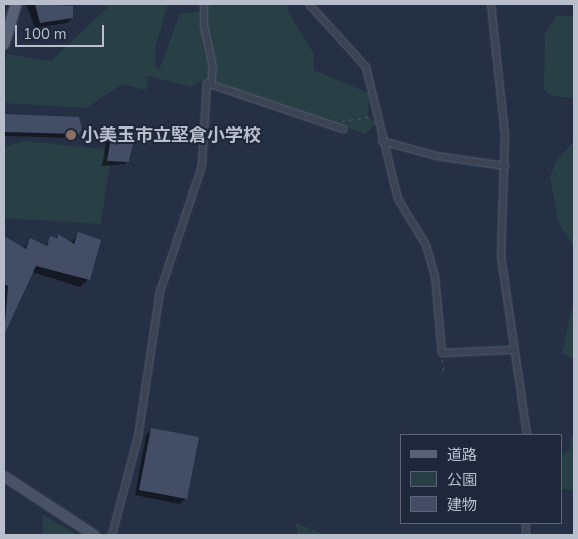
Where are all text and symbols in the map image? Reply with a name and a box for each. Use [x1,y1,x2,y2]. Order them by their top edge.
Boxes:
scale bar [18,15,106,47]
text: 100 m [23,24,67,44]
place label: 小美玉市立堅倉小学校 [81,124,261,146]
marker: 小美玉市立堅倉小学校 [65,129,77,141]
legend [400,434,563,524]
text: 道路 [447,445,477,465]
text: 公園 [447,470,477,490]
text: 建物 [447,495,477,515]

